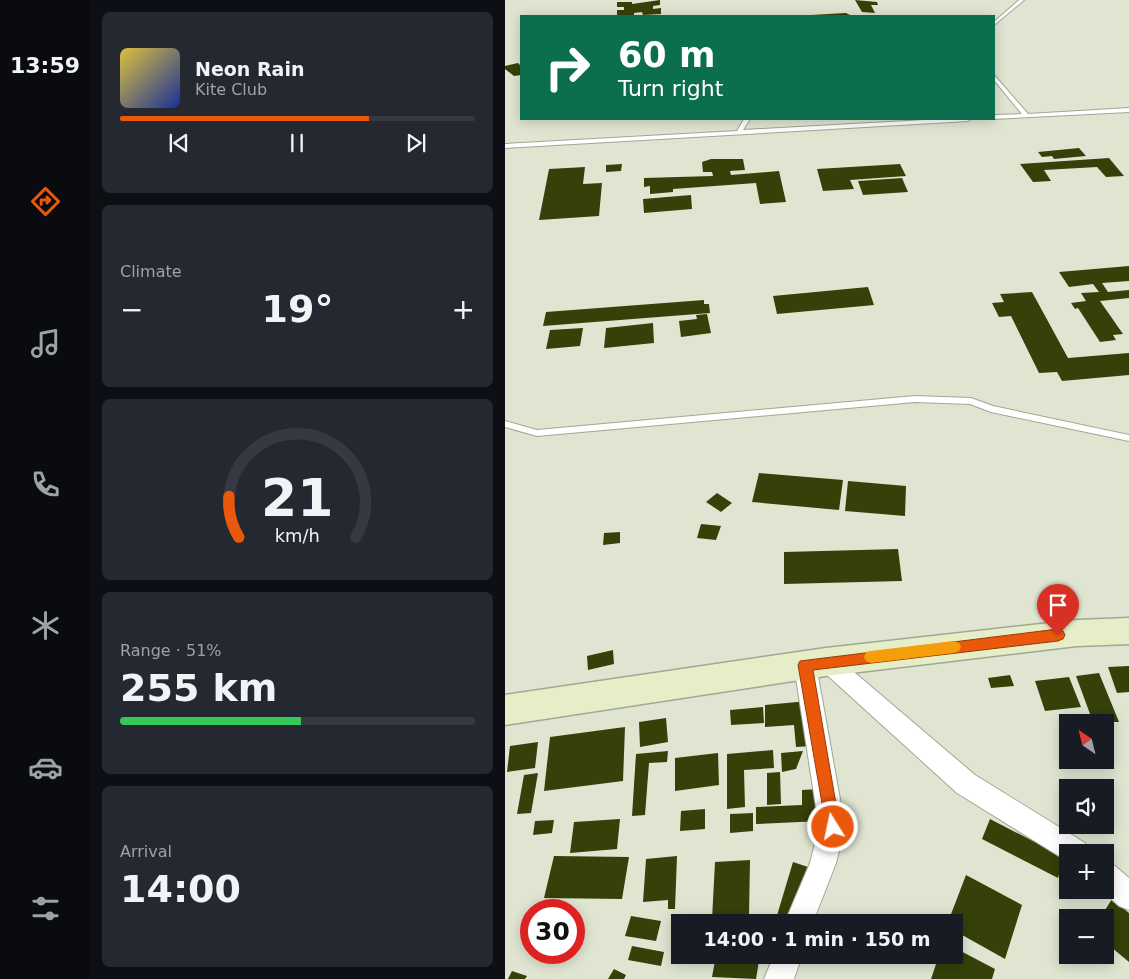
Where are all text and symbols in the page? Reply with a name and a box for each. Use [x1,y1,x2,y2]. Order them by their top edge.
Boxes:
icon: right [535,35,600,100]
text: 60 m [618,35,715,75]
text: 13:59 [10,53,80,78]
text: Neon Rain [195,58,304,80]
text: Turn right [618,76,723,101]
text: Kite Club [195,80,267,99]
icon: previous [165,129,193,157]
icon: pause [283,129,311,157]
icon: next [402,129,430,157]
icon: directions [28,184,63,219]
text: Climate [120,262,182,281]
text: 19° [262,287,333,331]
text: − [120,293,143,326]
text: + [452,293,475,326]
icon: music [28,326,63,361]
icon: phone [28,467,63,502]
text: 21 [261,468,334,528]
text: km/h [275,525,320,546]
pin [1037,584,1079,635]
icon: arrive [1044,591,1072,619]
icon: climate [28,608,63,643]
text: Range · 51% [120,641,222,660]
text: 255 km [120,666,277,710]
north arrow [1059,714,1114,769]
map controls [1059,714,1114,964]
icon: car [28,750,63,785]
button: sound [1059,779,1114,834]
position arrow [806,800,858,852]
text: Arrival [120,842,172,861]
button: + [1059,844,1114,899]
text: 14:00 [120,867,241,911]
icon: filters [28,891,63,926]
speed limit sign: 30 [520,899,585,964]
button: − [1059,909,1114,964]
text: 14:00 · 1 min · 150 m [703,928,931,950]

